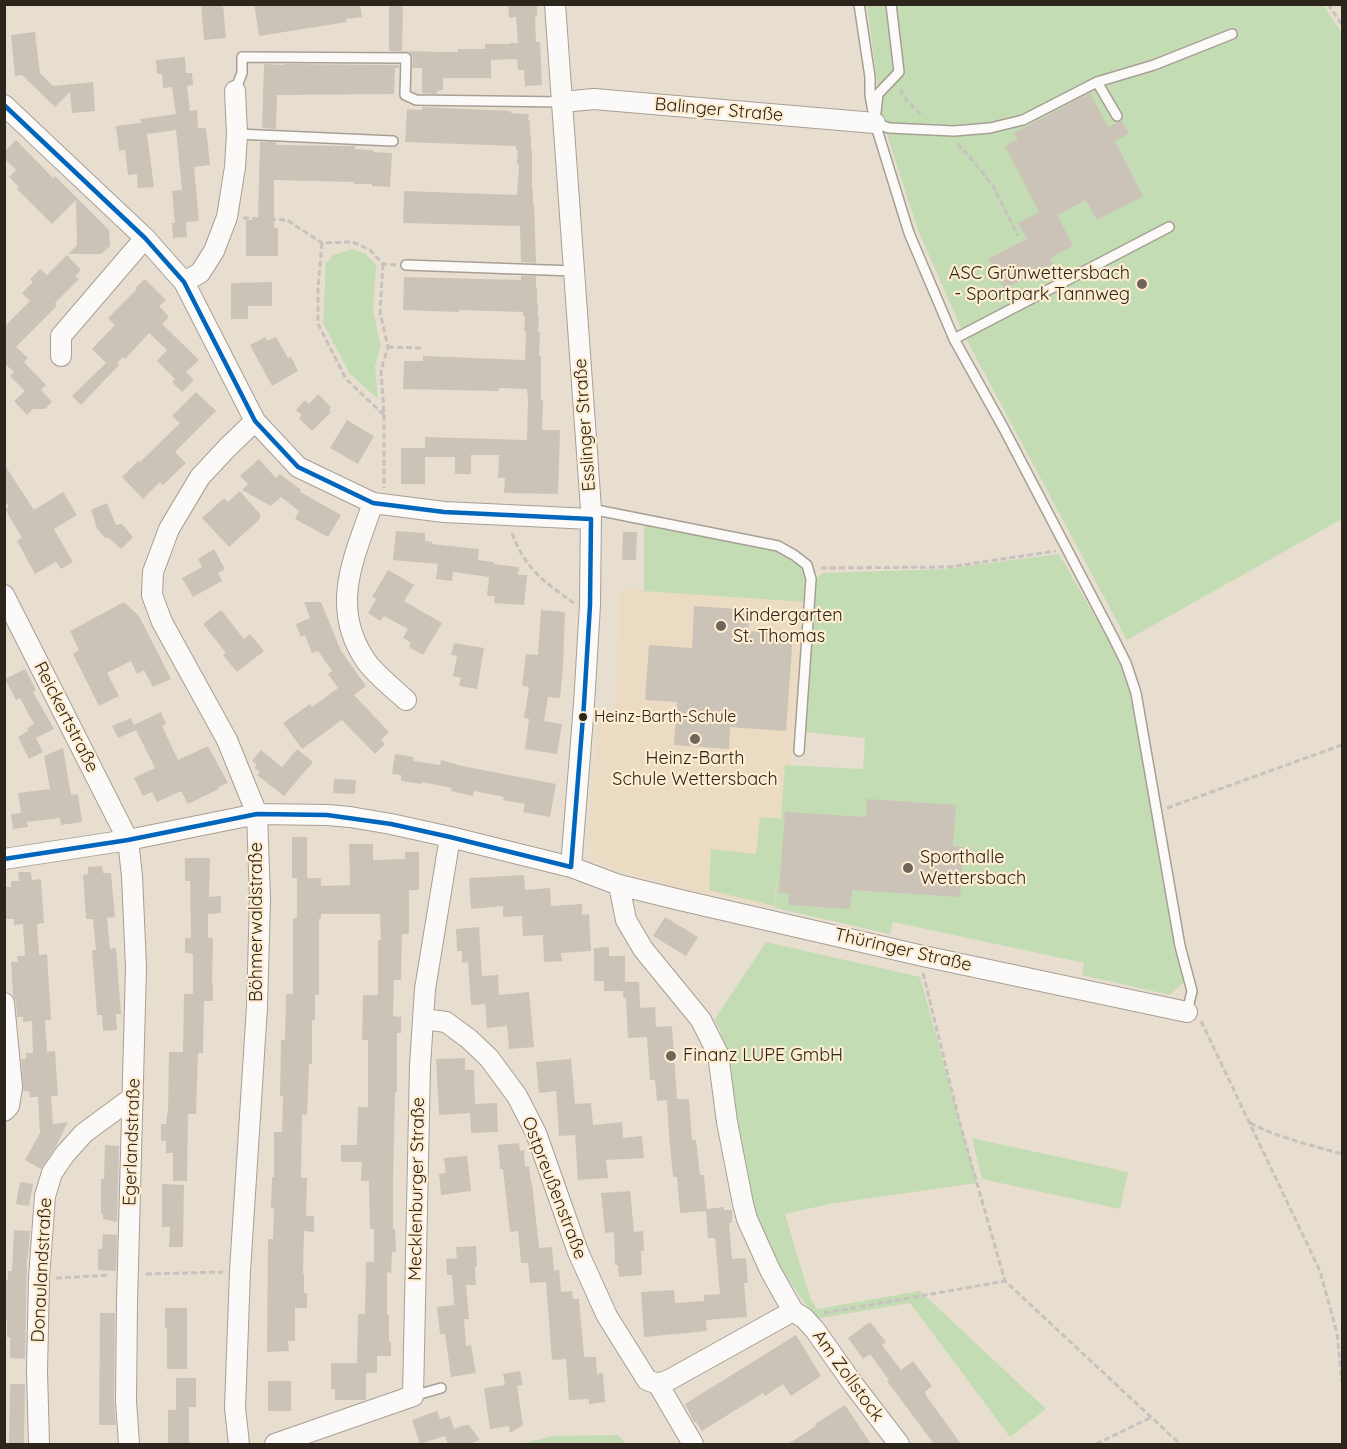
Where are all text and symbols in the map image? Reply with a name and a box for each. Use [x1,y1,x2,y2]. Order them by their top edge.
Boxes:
street label: Balinger Straße [654,94,784,126]
place label: ASC Grünwettersbach - Sportpark Tannweg [949,263,1130,306]
marker: ASC Grünwettersbach - Sportpark Tannweg [1135,277,1149,291]
street label: Esslinger Straße [570,358,600,492]
place label: Kindergarten St. Thomas [733,605,843,648]
marker: Kindergarten St. Thomas [714,619,728,633]
street label: Reickertstraße [29,658,103,776]
place label: Heinz-Barth-Schule [594,707,736,727]
marker: Heinz-Barth-Schule [577,711,589,723]
marker: Heinz-Barth Schule Wettersbach [688,732,702,746]
place label: Heinz-Barth Schule Wettersbach [612,748,778,790]
street label: Böhmerwaldstraße [246,842,268,1002]
place label: Sporthalle Wettersbach [920,847,1026,890]
marker: Sporthalle Wettersbach [901,861,915,875]
street label: Thüringer Straße [832,924,974,976]
place label: Finanz LUPE GmbH [683,1045,843,1067]
marker: Finanz LUPE GmbH [664,1049,678,1063]
street label: Egerlandstraße [119,1078,145,1206]
street label: Mecklenburger Straße [405,1097,429,1281]
street label: Ostpreußenstraße [517,1114,591,1262]
street label: Donaulandstraße [27,1197,57,1343]
street label: Am Zollstock [808,1326,888,1426]

